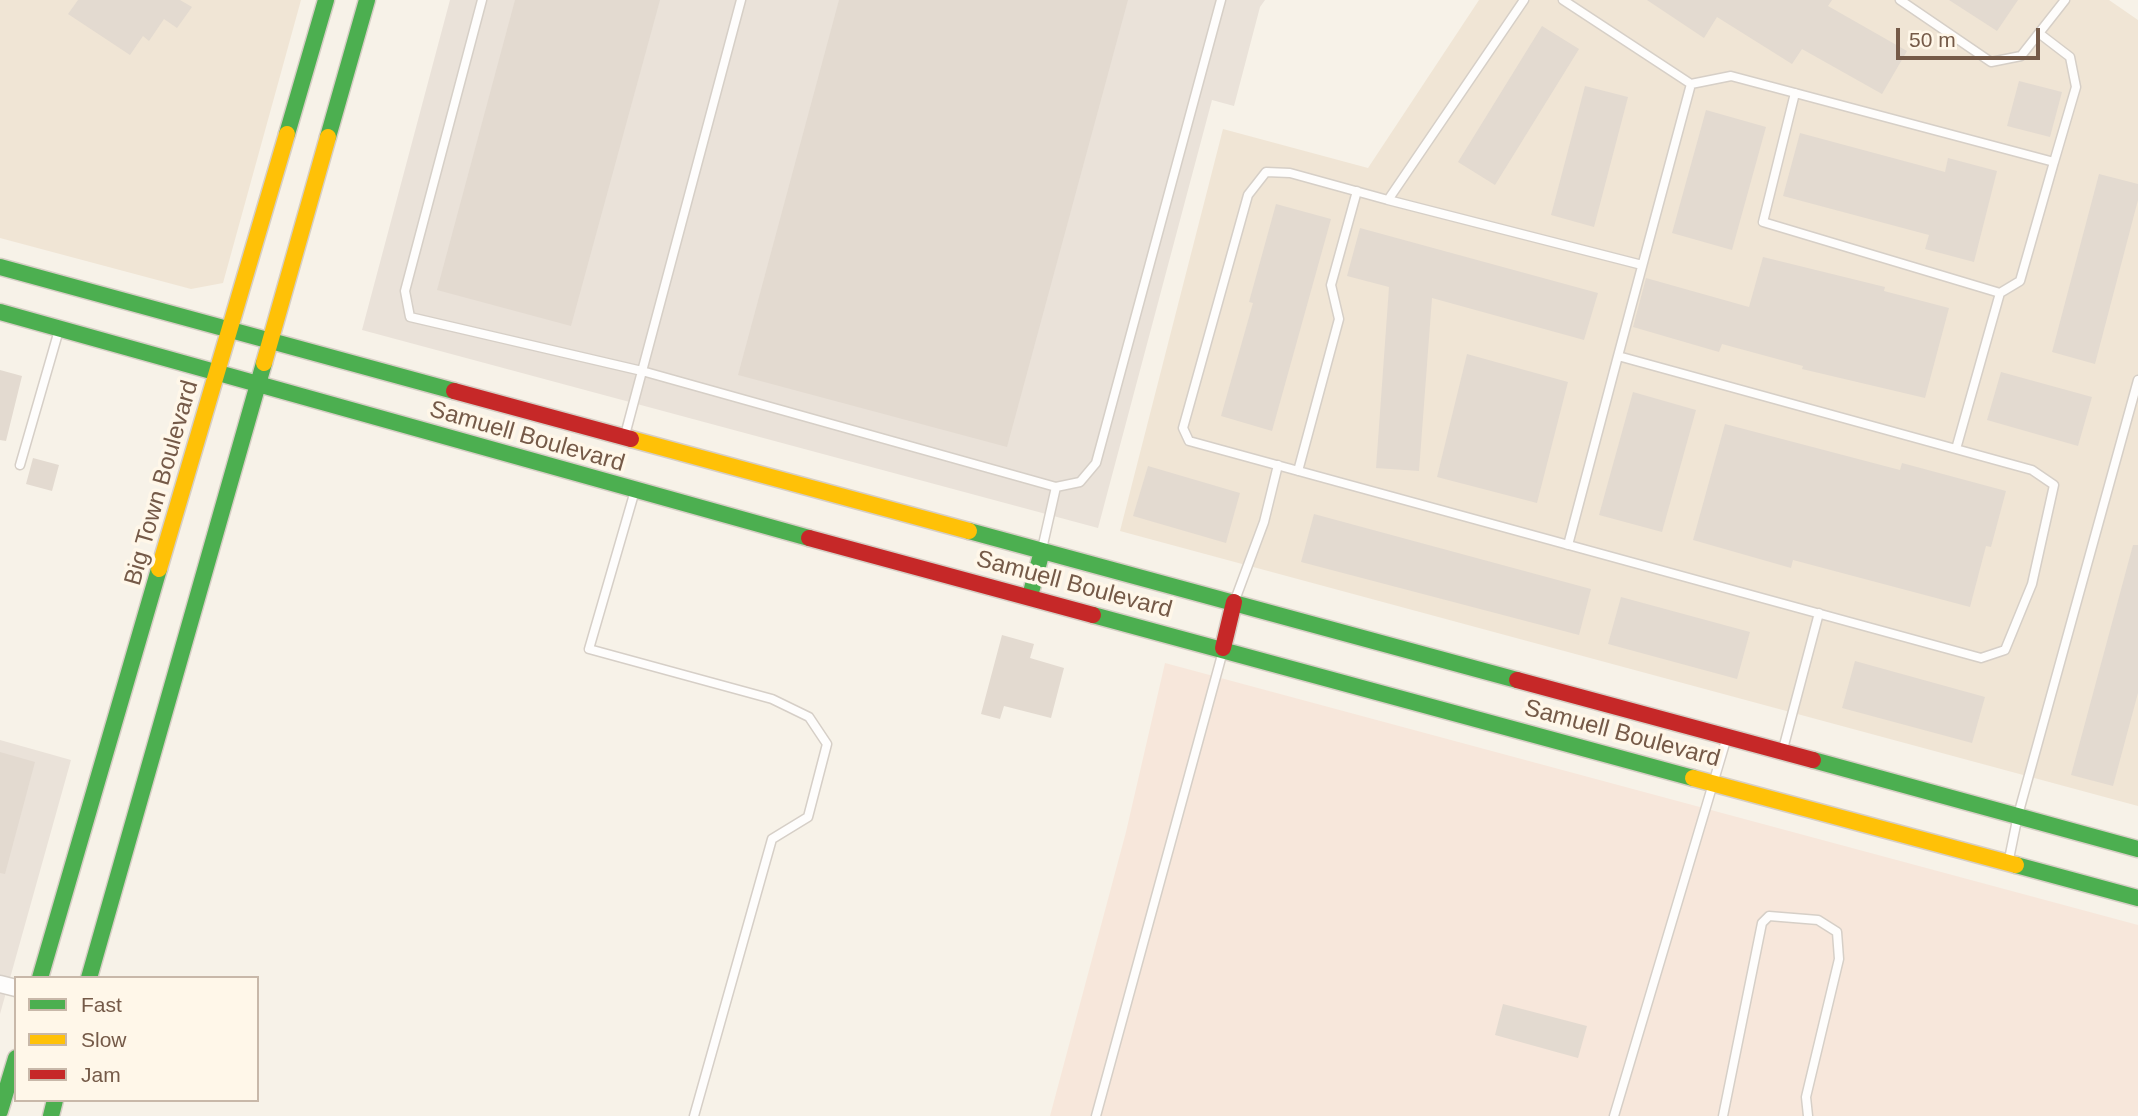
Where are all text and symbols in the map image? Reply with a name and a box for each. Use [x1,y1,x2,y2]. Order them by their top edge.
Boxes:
scale bar [1900,14,2044,58]
text: 50 m [1909,28,1956,51]
street label: Big Town Boulevard [119,377,205,589]
street label: Samuell Boulevard [426,395,628,479]
street label: Samuell Boulevard [973,545,1175,625]
street label: Samuell Boulevard [1521,694,1723,774]
legend [14,976,259,1102]
text: Fast [81,993,122,1016]
text: Slow [81,1028,127,1051]
text: Jam [81,1063,121,1086]

